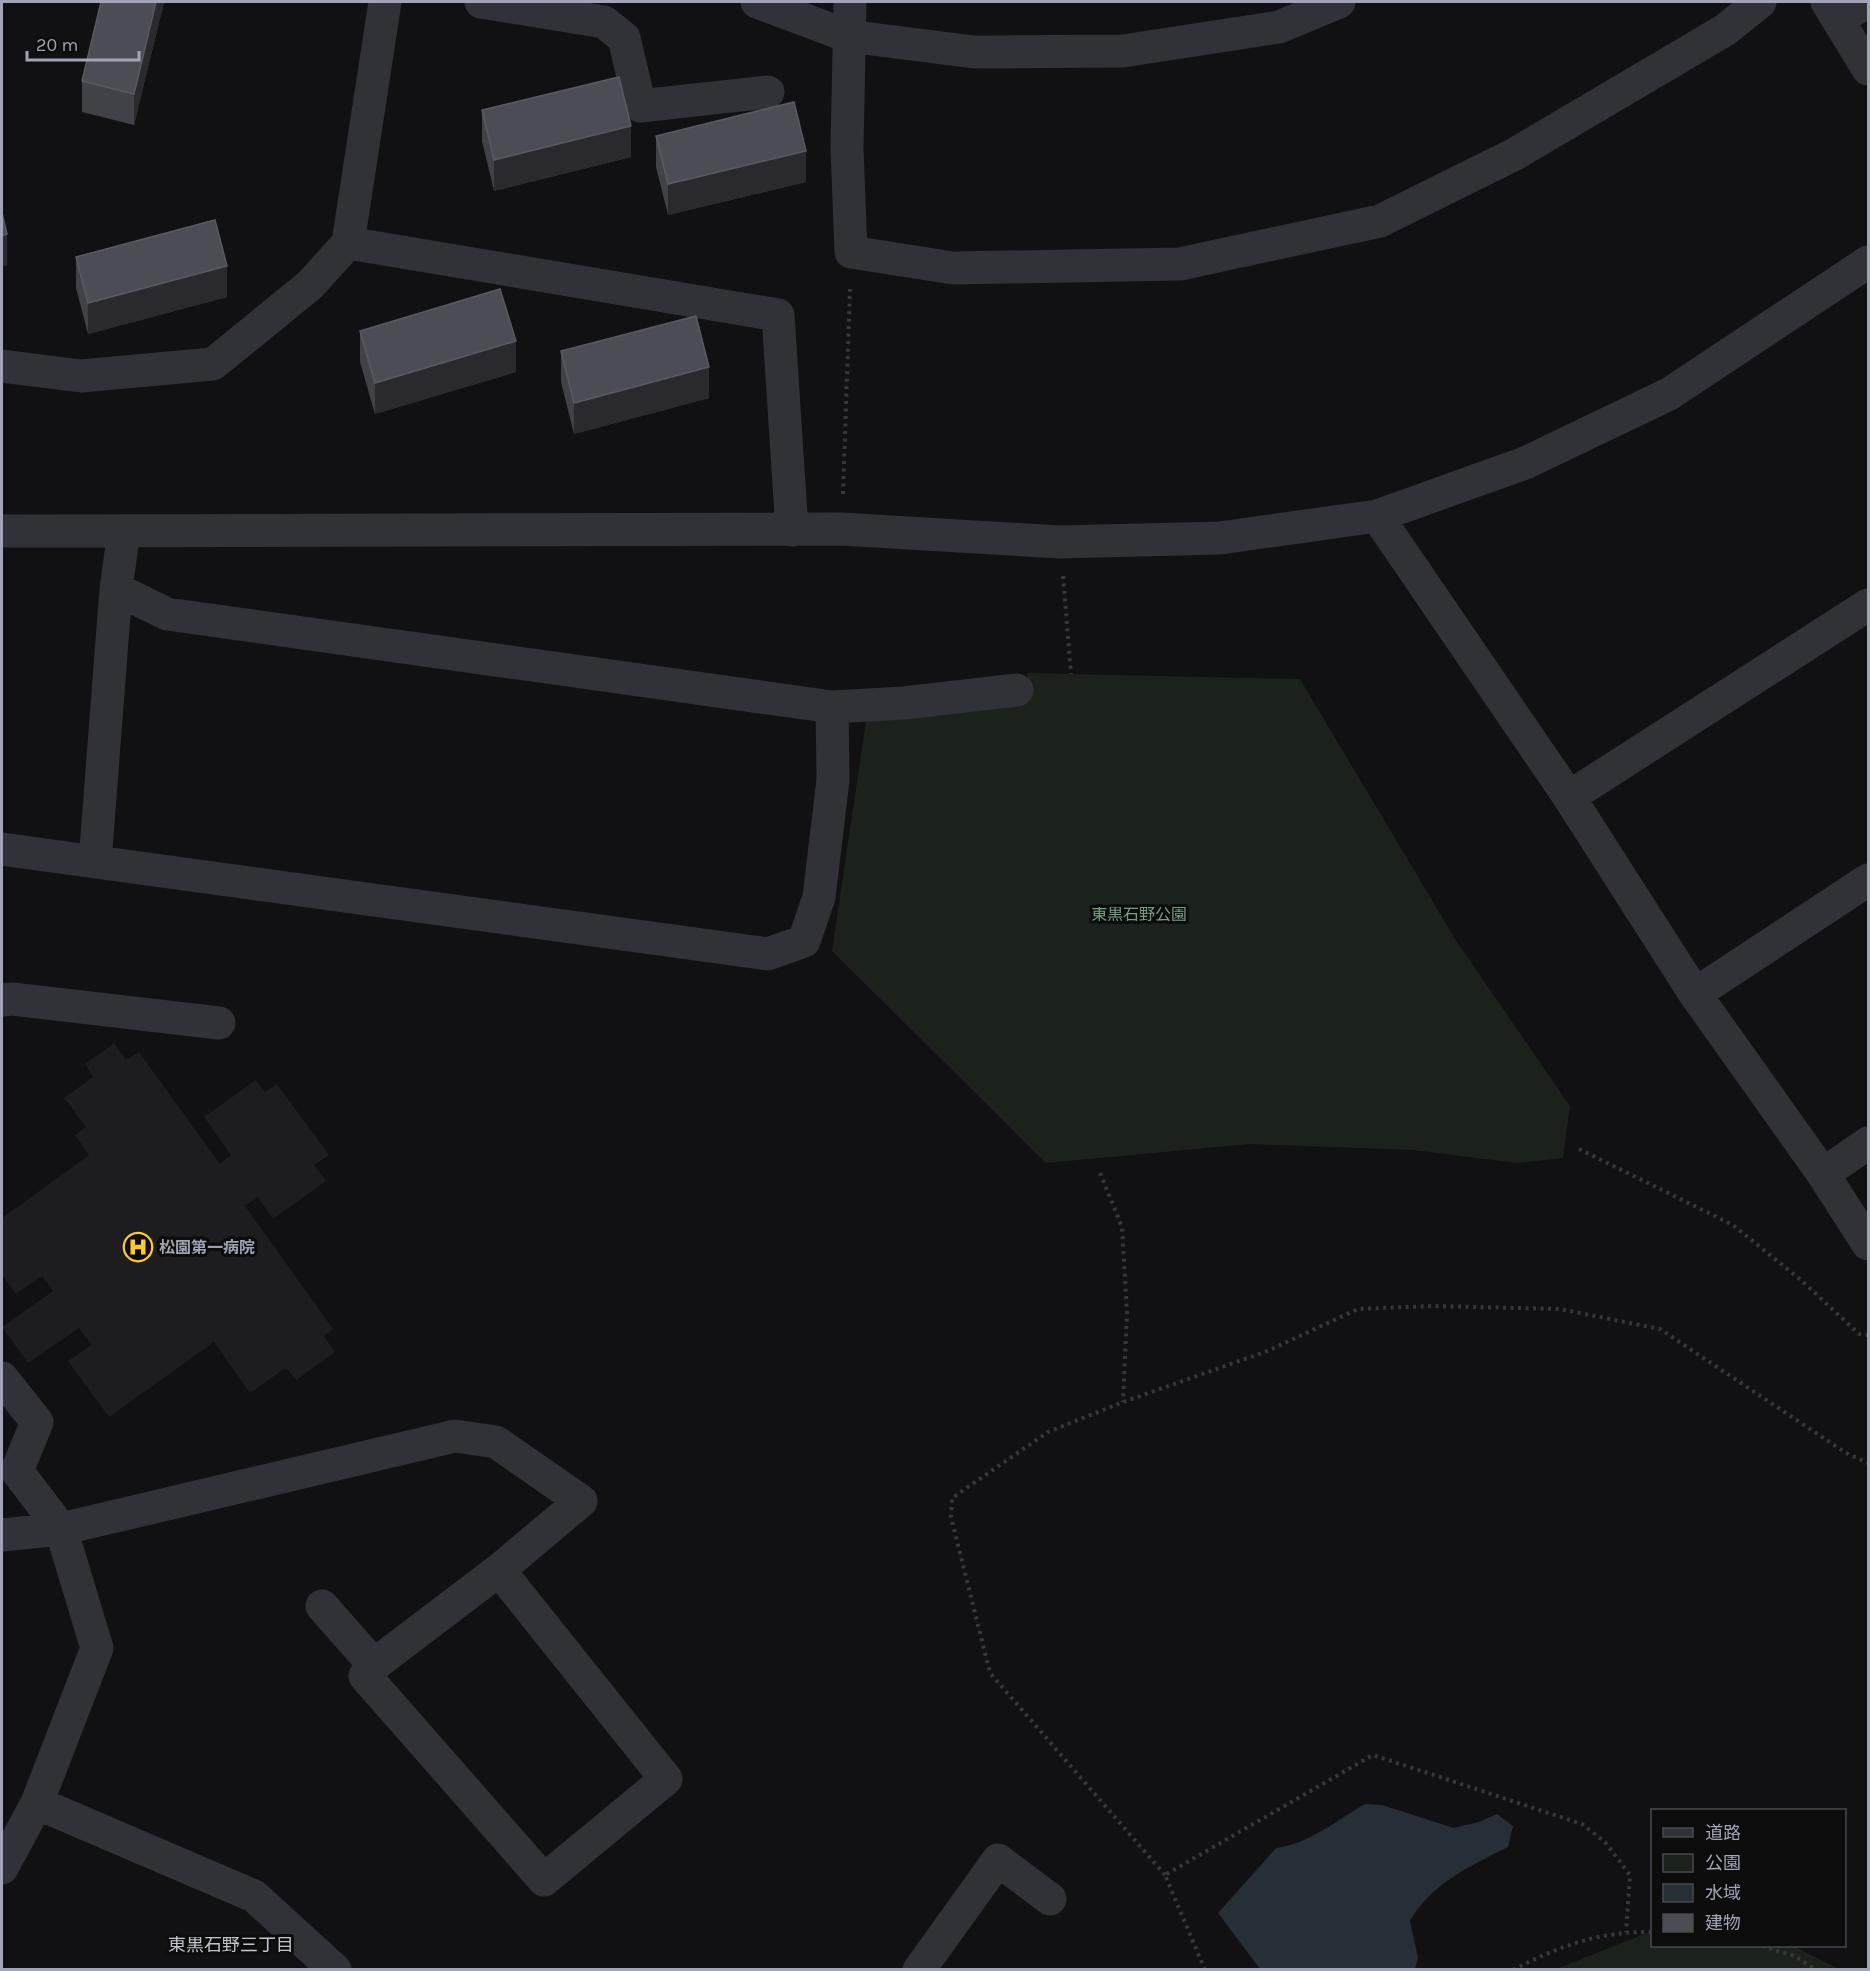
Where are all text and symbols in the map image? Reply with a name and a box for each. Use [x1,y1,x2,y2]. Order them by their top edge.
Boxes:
scale bar [27,24,140,62]
text: 20 m [36,34,78,56]
park label: 東黒石野公園 [1091,905,1187,924]
hospital icon: 松園第一病院 [122,1231,154,1263]
place label: 松園第一病院 [159,1238,255,1257]
legend [1651,1809,1846,1947]
text: 道路 [1705,1822,1741,1844]
text: 公園 [1705,1852,1741,1874]
text: 水域 [1705,1882,1741,1904]
text: 建物 [1705,1912,1741,1934]
district label: 東黒石野三丁目 [168,1934,294,1956]

